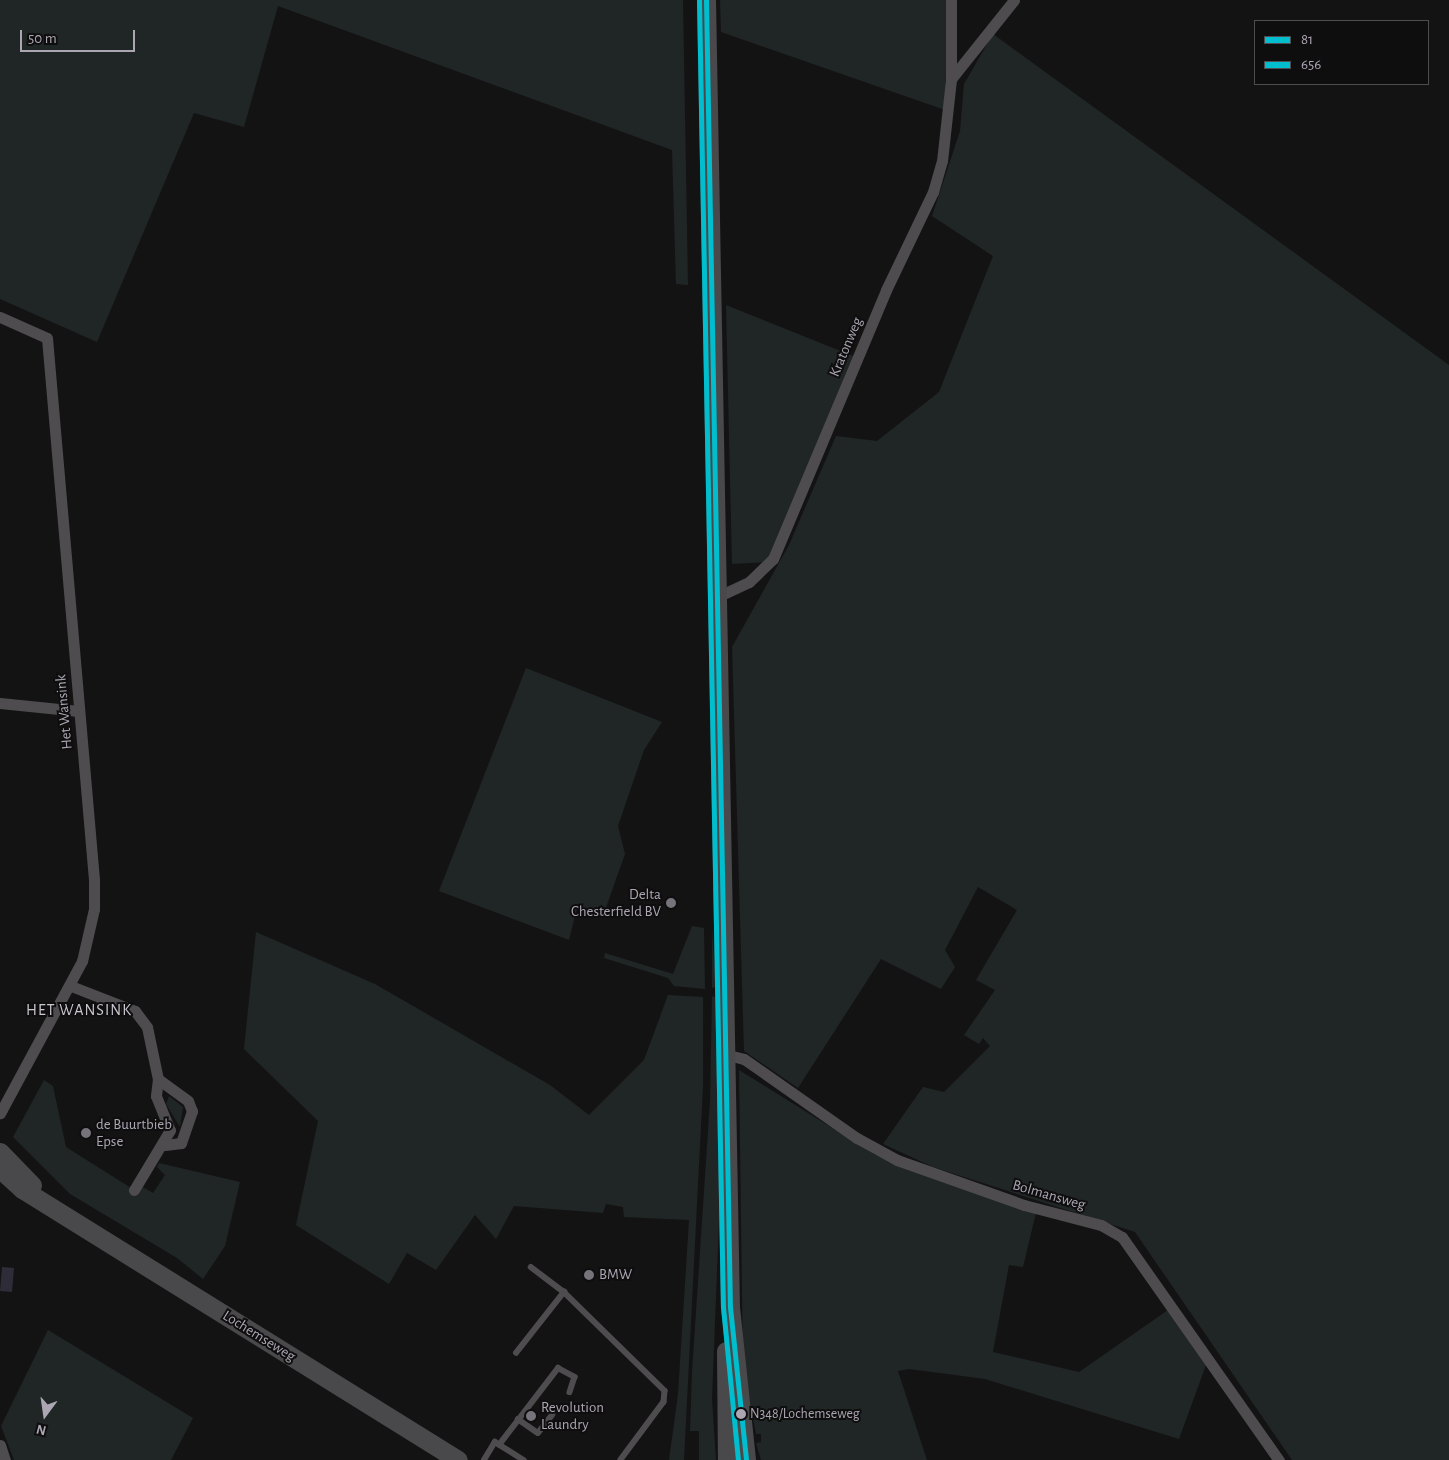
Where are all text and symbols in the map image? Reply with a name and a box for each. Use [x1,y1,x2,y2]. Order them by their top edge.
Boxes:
scale bar [22,20,138,52]
legend [1254,20,1429,85]
text: 50 m [28,31,57,46]
text: 81 [1301,32,1313,47]
text: 656 [1301,57,1321,72]
street label: Kratonweg [825,315,867,379]
street label: Het Wansink [52,674,76,750]
place label: Delta Chesterfield BV [571,885,661,920]
marker: Delta Chesterfield BV [665,897,677,909]
district label: HET WANSINK [25,1000,133,1020]
place label: de Buurtbieb Epse [96,1115,172,1150]
marker: de Buurtbieb Epse [80,1127,92,1139]
street label: Bolmansweg [1010,1176,1088,1214]
place label: BMW [599,1266,632,1284]
marker: BMW [583,1269,595,1281]
street label: Lochemseweg [219,1307,299,1365]
north arrow [20,1390,70,1440]
place label: Revolution Laundry [541,1398,604,1433]
place label: N348/Lochemseweg [750,1406,860,1422]
marker: N348/Lochemseweg [736,1409,746,1419]
marker: Revolution Laundry [525,1410,537,1422]
text: N [35,1422,48,1438]

